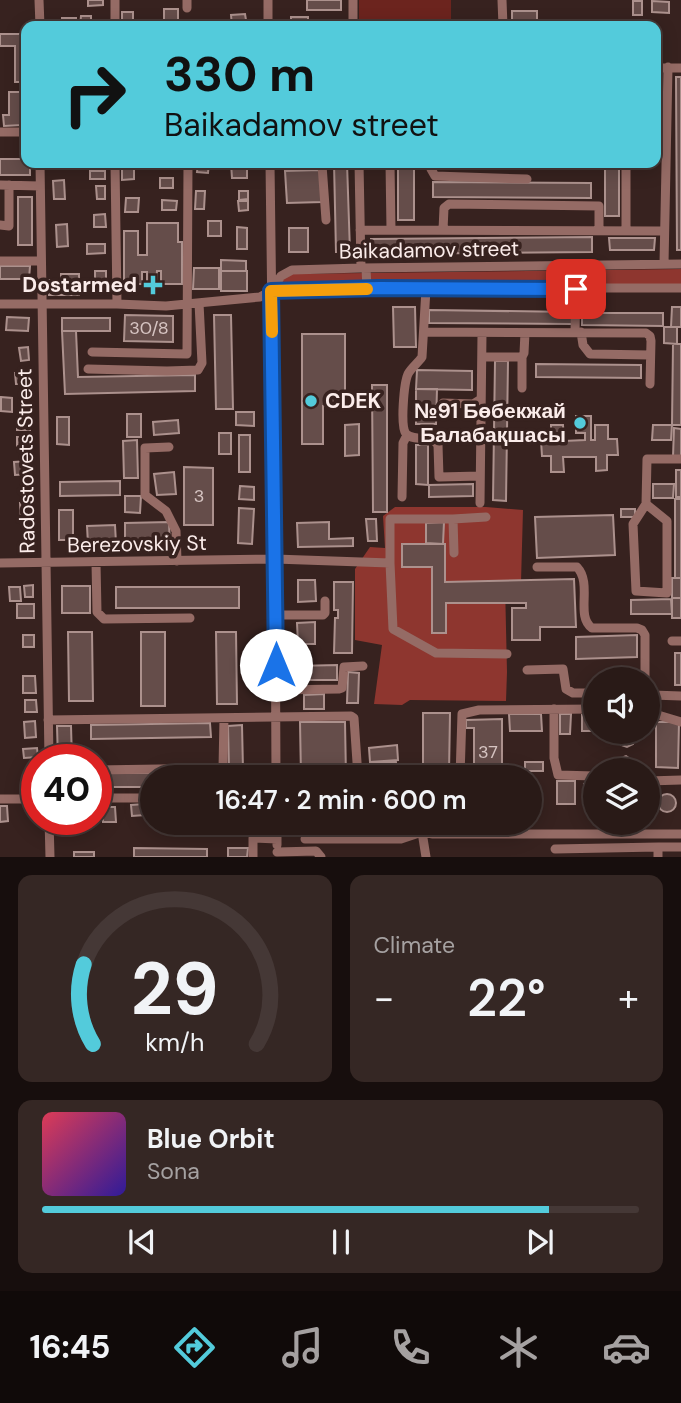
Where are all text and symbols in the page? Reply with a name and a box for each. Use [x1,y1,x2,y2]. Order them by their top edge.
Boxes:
text: 330 m [164,42,315,106]
icon: right [49,49,140,140]
text: Baikadamov street [164,104,439,146]
street label: Baikadamov street [339,234,519,266]
pin [546,259,606,319]
icon: arrive [557,270,595,308]
place label: Dostarmed [22,271,137,299]
marker: Dostarmed [143,275,163,295]
house number: 30/8 [129,316,169,340]
street label: Radostovets Street [10,368,42,554]
place label: CDEK [325,387,382,415]
marker: CDEK [303,393,319,409]
place label: №91 Бөбекжай Балабақшасы [414,397,566,449]
marker: №91 Бөбекжай Балабақшасы [572,415,588,431]
house number: 3 [194,484,204,508]
street label: Berezovskiy St [67,529,207,559]
position arrow [239,628,313,702]
map controls [583,667,660,835]
button: sound [583,667,660,744]
house number: 37 [478,740,498,764]
speed limit sign: 40 [21,744,112,835]
button: layers [583,758,660,835]
text: 16:47 · 2 min · 600 m [215,783,467,817]
text: Climate [374,930,455,960]
text: 29 [131,943,219,1038]
text: 22° [467,964,546,1032]
text: − [374,973,394,1023]
text: + [618,973,639,1023]
text: km/h [145,1026,204,1059]
text: Blue Orbit [147,1122,275,1156]
text: Sona [147,1156,200,1186]
icon: previous [123,1223,161,1261]
icon: pause [322,1223,360,1261]
icon: next [521,1223,559,1261]
icon: directions [170,1323,219,1372]
icon: music [278,1323,327,1372]
icon: phone [386,1323,435,1372]
icon: climate [494,1323,543,1372]
icon: car [602,1323,651,1372]
text: 16:45 [30,1326,110,1368]

